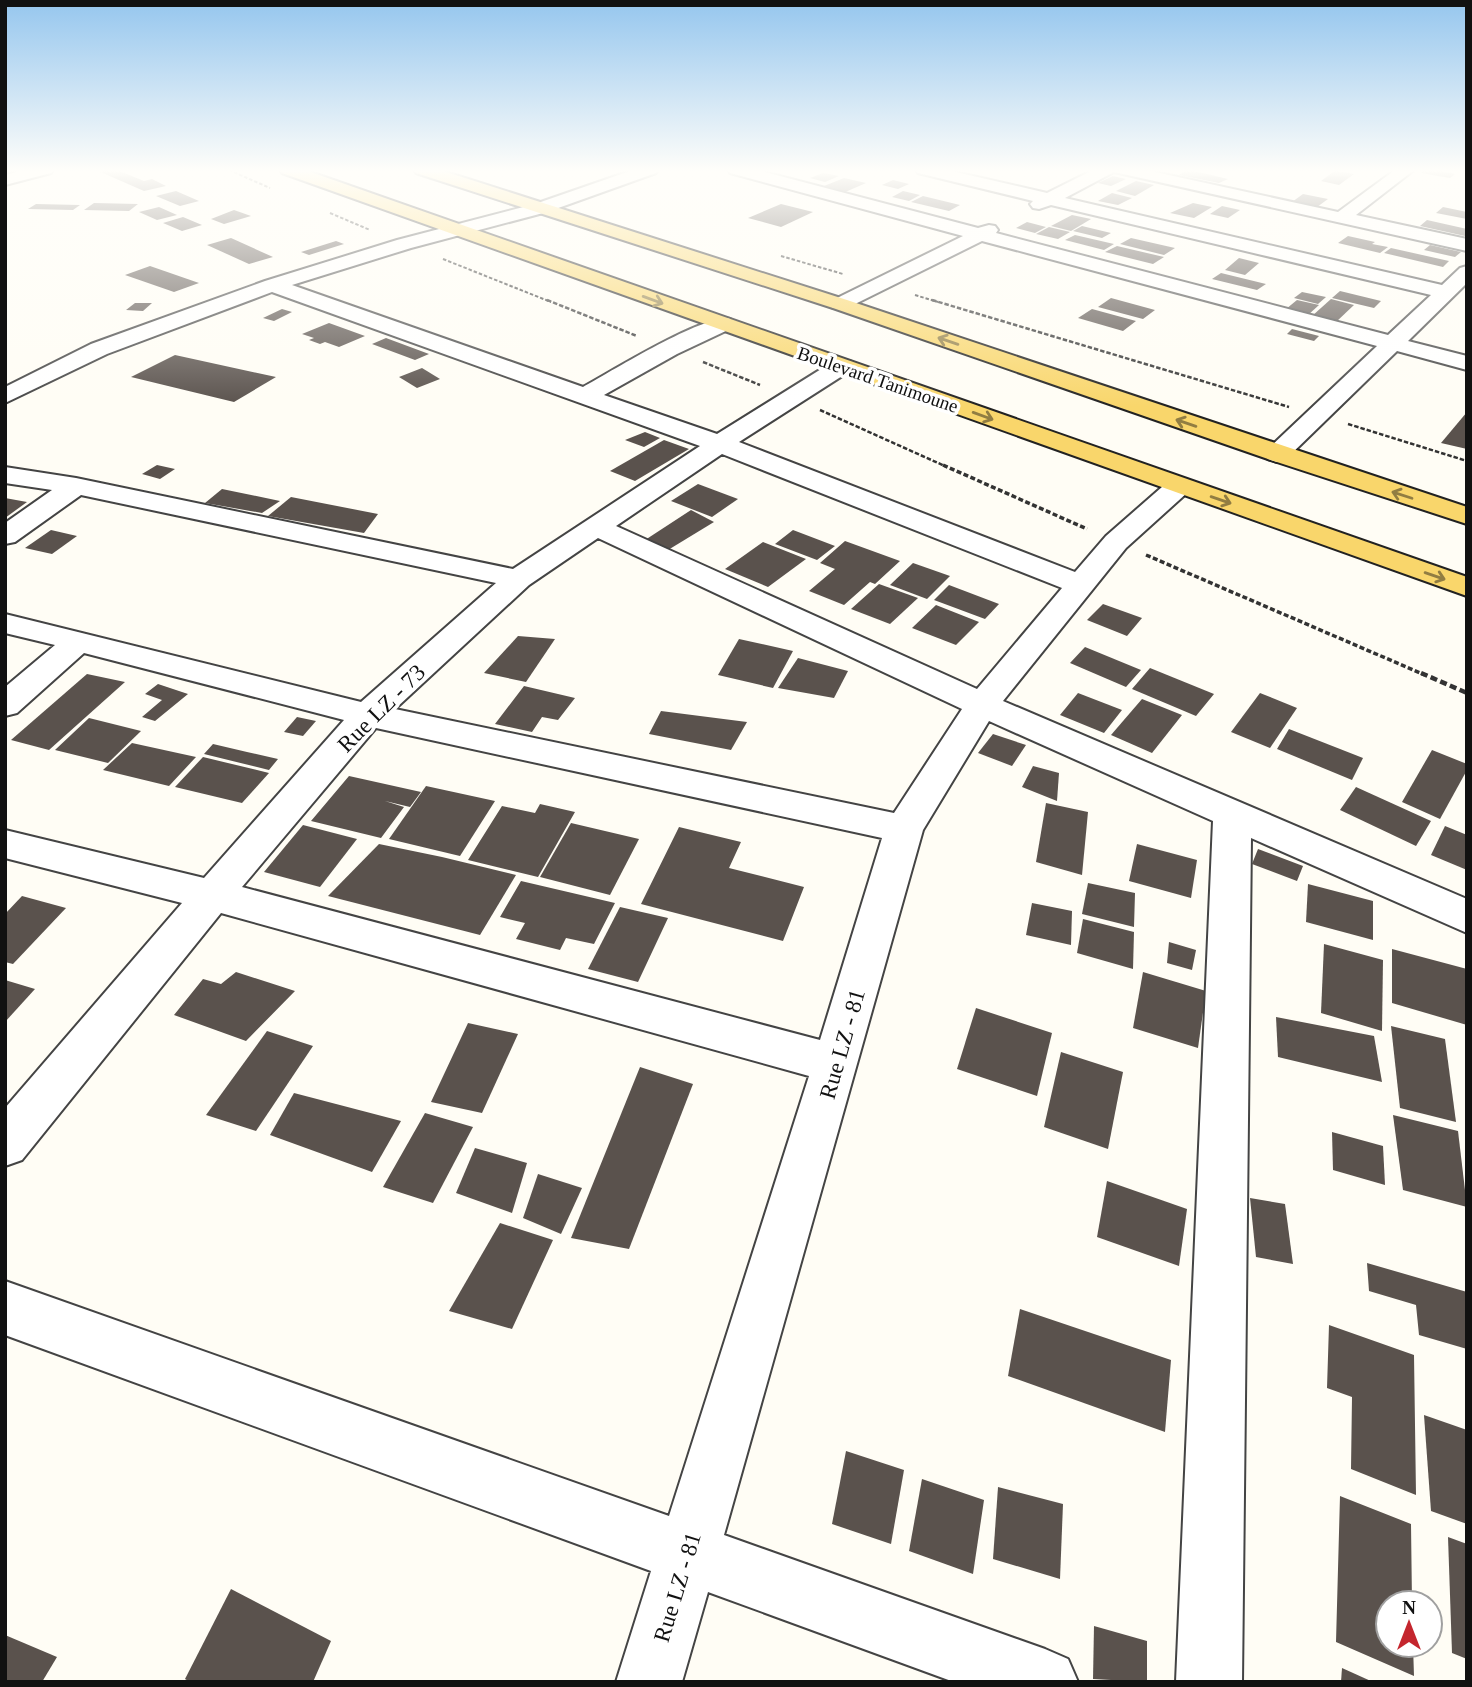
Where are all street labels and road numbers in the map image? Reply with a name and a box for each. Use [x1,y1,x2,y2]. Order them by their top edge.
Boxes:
street label: Boulevard Tanimoune [795,342,961,417]
street label: Rue LZ - 73 [333,660,430,757]
street label: Rue LZ - 81 [815,986,870,1102]
street label: Rue LZ - 81 [649,1529,706,1645]

